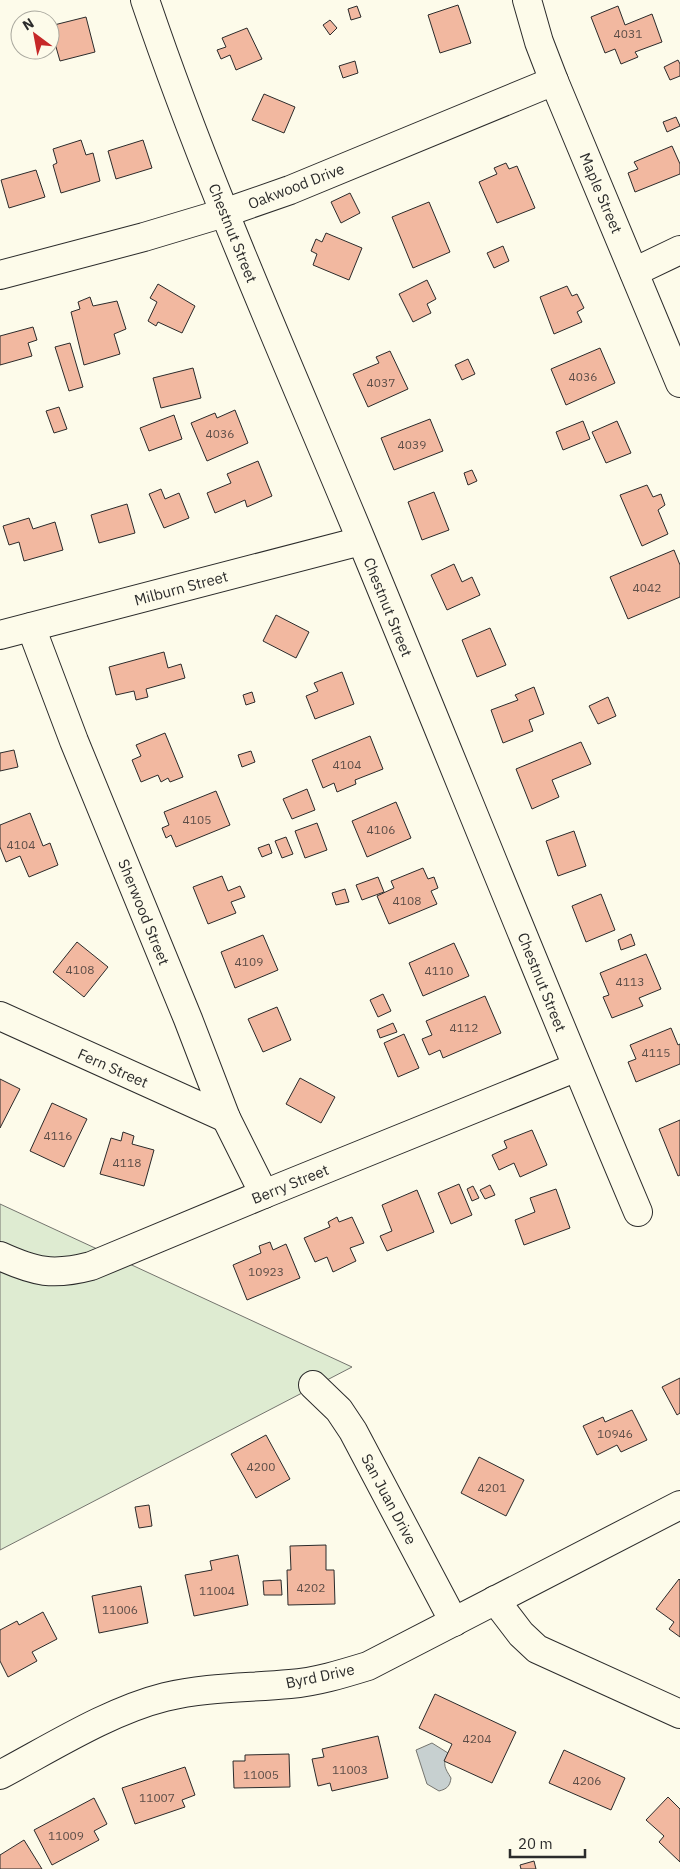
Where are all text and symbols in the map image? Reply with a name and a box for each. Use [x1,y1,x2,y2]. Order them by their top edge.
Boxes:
north arrow [10,10,60,60]
text: N [19,14,37,34]
house number: 4031 [614,26,642,41]
street label: Maple Street [575,150,627,236]
street label: Oakwood Drive [245,159,347,213]
street label: Chestnut Street [204,181,262,285]
house number: 4036 [569,369,597,384]
house number: 4037 [367,375,395,390]
house number: 4036 [206,426,234,441]
house number: 4039 [398,437,426,452]
street label: Chestnut Street [359,555,417,659]
street label: Milburn Street [132,566,230,610]
house number: 4042 [633,580,661,595]
house number: 4104 [333,757,361,772]
house number: 4105 [183,812,211,827]
house number: 4106 [367,822,395,837]
house number: 4104 [7,837,35,852]
street label: Sherwood Street [114,856,174,968]
house number: 4108 [393,893,421,908]
street label: Chestnut Street [513,930,571,1034]
house number: 4109 [235,954,263,969]
house number: 4108 [66,962,94,977]
house number: 4110 [425,963,453,978]
house number: 4113 [616,974,644,989]
house number: 4112 [450,1020,478,1035]
street label: Fern Street [75,1044,151,1092]
house number: 4115 [642,1045,670,1060]
house number: 4116 [44,1128,72,1143]
house number: 4118 [113,1155,141,1170]
street label: Berry Street [249,1160,331,1208]
house number: 10923 [248,1264,284,1279]
house number: 10946 [597,1426,633,1441]
street label: San Juan Drive [357,1450,421,1548]
house number: 4200 [247,1459,275,1474]
house number: 4201 [478,1480,506,1495]
house number: 4202 [297,1580,325,1595]
house number: 11004 [199,1583,235,1598]
house number: 11006 [102,1602,138,1617]
street label: Byrd Drive [284,1659,356,1693]
house number: 4204 [463,1731,491,1746]
house number: 11003 [332,1762,368,1777]
house number: 11005 [243,1767,279,1782]
house number: 4206 [573,1773,601,1788]
house number: 11007 [139,1790,175,1805]
scale bar [510,1826,585,1858]
house number: 11009 [48,1828,84,1843]
text: 20 m [518,1834,553,1853]

